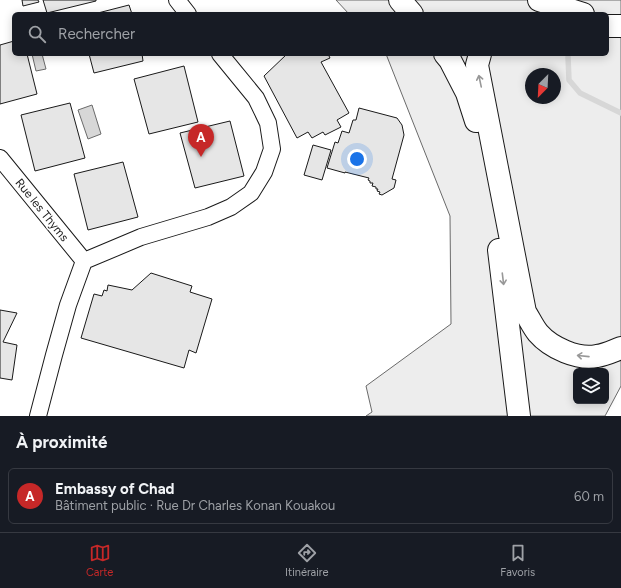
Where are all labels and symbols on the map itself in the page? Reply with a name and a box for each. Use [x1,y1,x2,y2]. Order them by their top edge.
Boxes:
north arrow [525,68,561,104]
one-way arrow [476,75,484,88]
pin: A [188,124,214,157]
your location [347,149,367,169]
street label: Rue les Thyms [12,176,72,245]
one-way arrow [499,272,507,285]
one-way arrow [577,352,590,359]

